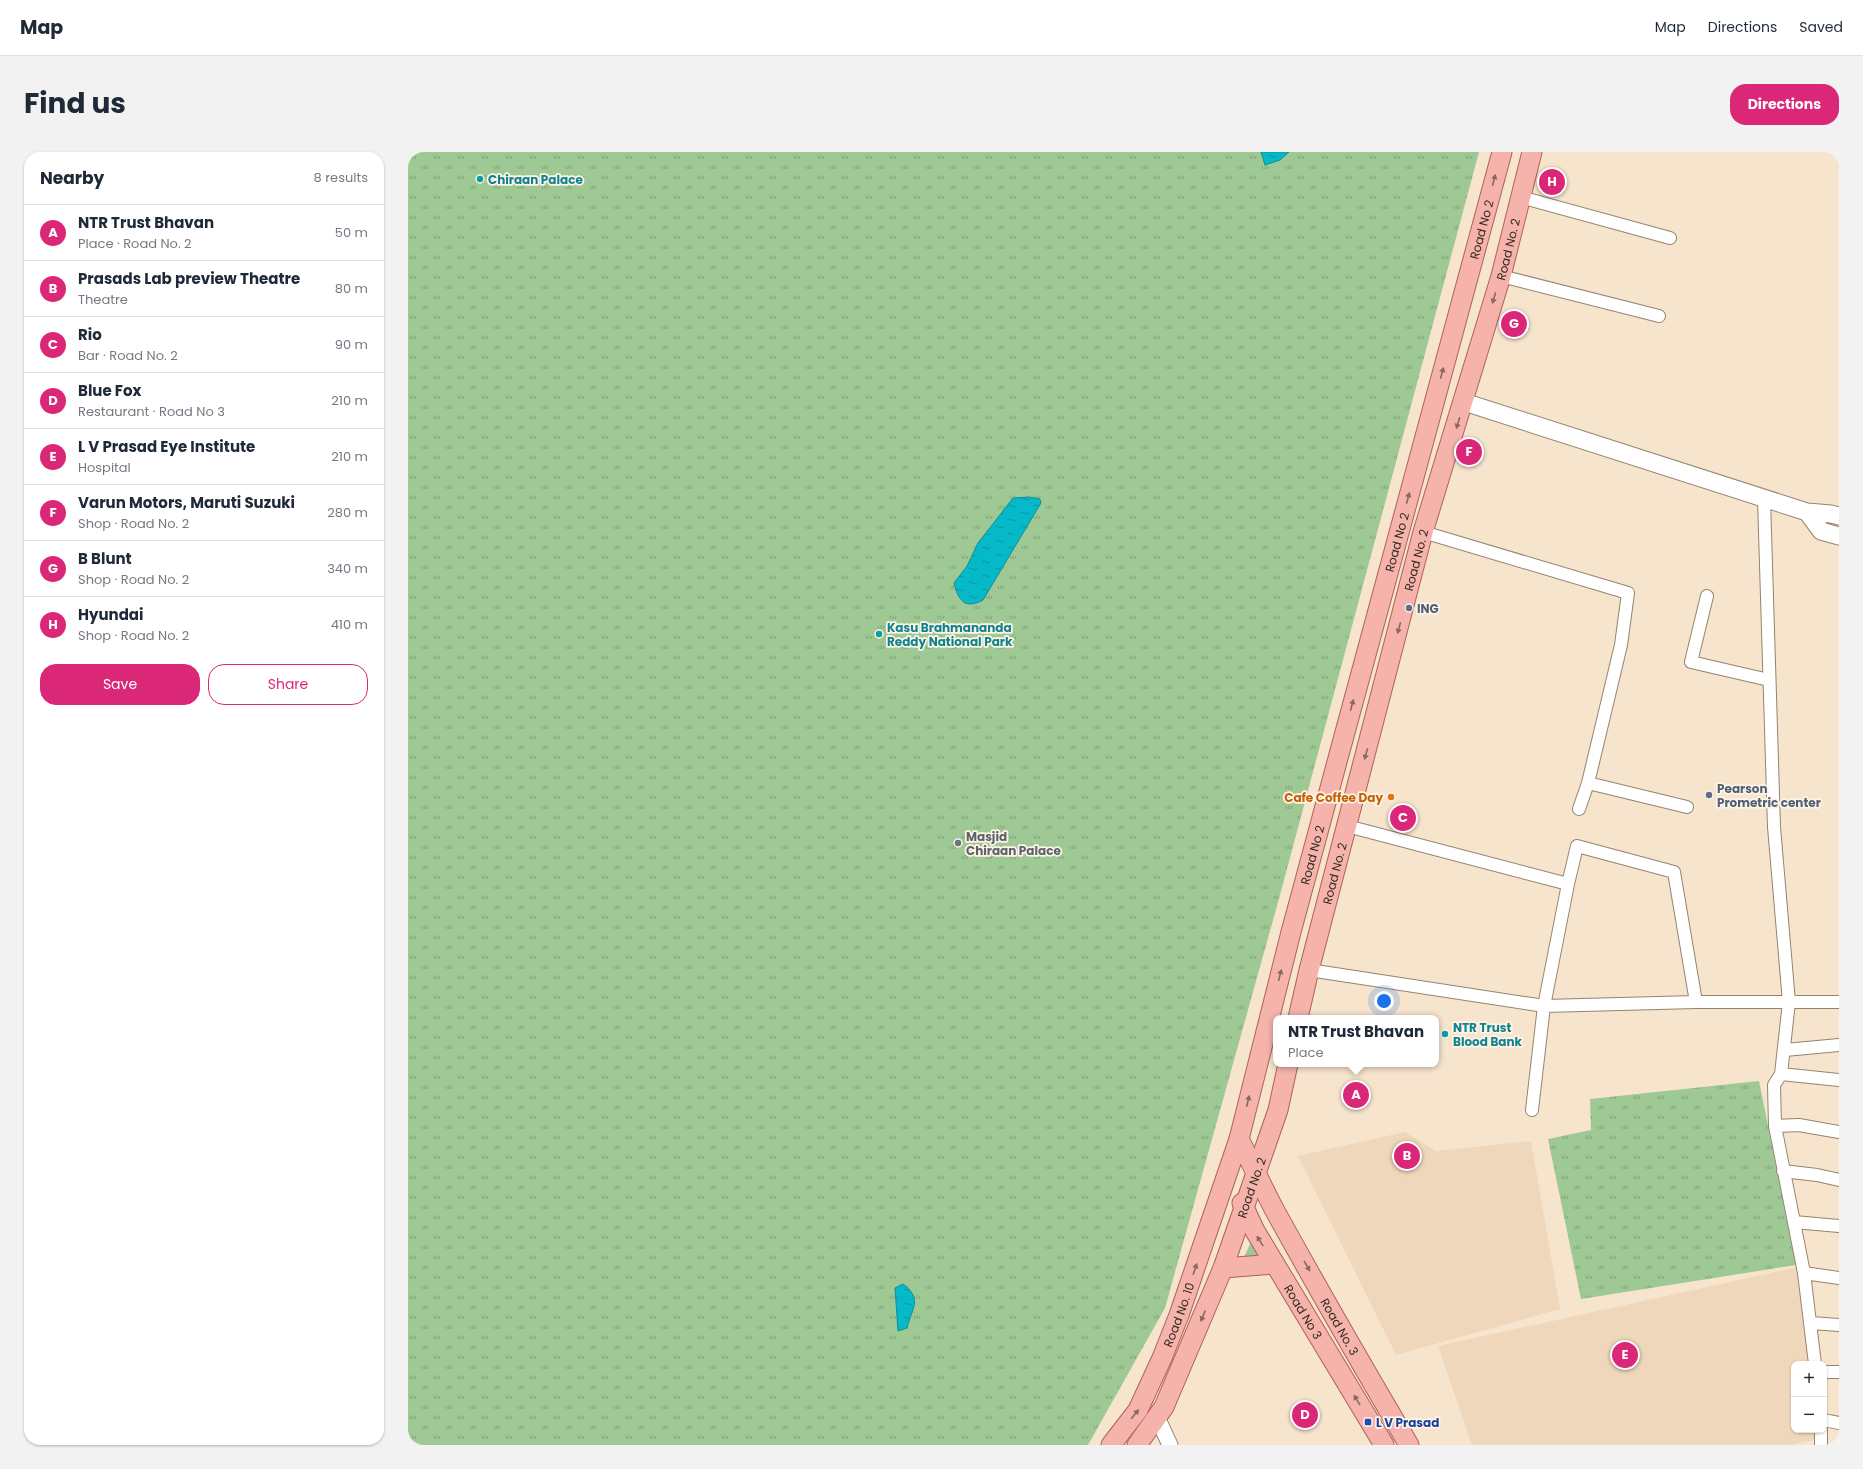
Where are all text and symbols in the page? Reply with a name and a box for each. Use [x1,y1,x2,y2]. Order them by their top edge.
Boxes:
text: Map [20,14,63,41]
text: Map [1655,17,1686,37]
text: Directions [1708,17,1777,37]
text: Saved [1799,17,1843,37]
text: Find us [24,84,126,123]
button: Directions [1730,84,1839,125]
text: Nearby [40,166,104,190]
pin: H [1539,167,1565,197]
text: 8 results [314,168,368,187]
place label: Chiraan Palace [488,171,583,188]
marker: Chiraan Palace [475,174,485,184]
one-way arrow [1491,174,1497,186]
street label: Road No 2 [1465,198,1497,261]
text: NTR Trust Bhavan [78,212,214,233]
street label: Road No. 2 [1492,216,1524,282]
text: A [48,223,58,242]
text: 50 m [335,223,368,242]
text: Place · Road No. 2 [78,234,192,253]
text: Prasads Lab preview Theatre [78,268,300,289]
text: B [49,279,57,298]
text: 80 m [335,279,368,298]
text: Theatre [78,290,128,309]
one-way arrow [1491,292,1497,304]
pin: G [1501,309,1527,339]
text: Rio [78,324,102,345]
text: C [48,335,58,354]
text: 90 m [335,335,368,354]
text: Bar · Road No. 2 [78,346,178,365]
one-way arrow [1439,367,1445,379]
text: Blue Fox [78,380,141,401]
text: D [48,391,58,410]
text: 210 m [331,391,368,410]
text: Restaurant · Road No 3 [78,402,225,421]
one-way arrow [1454,417,1460,429]
text: L V Prasad Eye Institute [78,436,255,457]
pin: F [1456,437,1482,467]
text: E [49,447,57,466]
text: 210 m [331,447,368,466]
text: Hospital [78,458,131,477]
text: Varun Motors, Maruti Suzuki [78,492,295,513]
one-way arrow [1405,492,1411,504]
text: F [49,503,57,522]
text: 280 m [327,503,368,522]
street label: Road No 2 [1380,510,1413,574]
text: Shop · Road No. 2 [78,514,189,533]
street label: Road No. 2 [1400,527,1432,593]
text: B Blunt [78,548,132,569]
text: G [48,559,58,578]
text: 340 m [327,559,368,578]
text: Shop · Road No. 2 [78,570,189,589]
place label: ING [1417,600,1439,617]
marker: ING [1404,603,1414,613]
text: Hyundai [78,604,143,625]
text: H [48,615,58,634]
text: 410 m [331,615,368,634]
place label: Kasu Brahmananda Reddy National Park [887,619,1013,650]
one-way arrow [1395,622,1401,635]
text: Shop · Road No. 2 [78,626,189,645]
marker: Kasu Brahmananda Reddy National Park [874,629,884,639]
button: Save [40,664,200,705]
button: Share [208,664,368,705]
one-way arrow [1349,699,1355,711]
one-way arrow [1363,749,1369,761]
place label: Pearson Prometric center [1717,780,1821,811]
place label: Cafe Coffee Day [1284,789,1383,806]
marker: Pearson Prometric center [1704,790,1714,800]
marker: Cafe Coffee Day [1386,792,1396,802]
pin: C [1390,803,1416,833]
street label: Road No 2 [1296,823,1328,886]
place label: Masjid Chiraan Palace [966,828,1061,859]
marker: Masjid Chiraan Palace [953,838,963,848]
street label: Road No. 2 [1318,841,1350,906]
one-way arrow [1277,968,1283,980]
your location [1374,991,1394,1011]
popup [1273,1015,1439,1067]
place label: NTR Trust Blood Bank [1453,1019,1523,1050]
text: NTR Trust Bhavan [1288,1021,1424,1042]
marker: NTR Trust Blood Bank [1440,1029,1450,1039]
text: Place [1288,1043,1323,1062]
pin: A [1343,1080,1369,1110]
one-way arrow [1245,1095,1251,1107]
pin: B [1394,1141,1420,1171]
street label: Road No. 2 [1233,1155,1270,1220]
one-way arrow [1257,1235,1264,1247]
one-way arrow [1303,1260,1310,1272]
one-way arrow [1192,1262,1198,1274]
street label: Road No. 10 [1159,1280,1198,1349]
street label: Road No 3 [1281,1281,1327,1342]
street label: Road No. 3 [1317,1295,1363,1358]
one-way arrow [1200,1310,1206,1322]
pin: E [1612,1340,1638,1370]
map controls [1791,1361,1827,1433]
button: + [1791,1361,1827,1397]
one-way arrow [1353,1395,1361,1405]
button: − [1791,1397,1827,1433]
pin: D [1292,1400,1318,1430]
one-way arrow [1130,1409,1139,1420]
place label: L V Prasad [1376,1414,1439,1431]
marker: L V Prasad [1363,1417,1373,1427]

